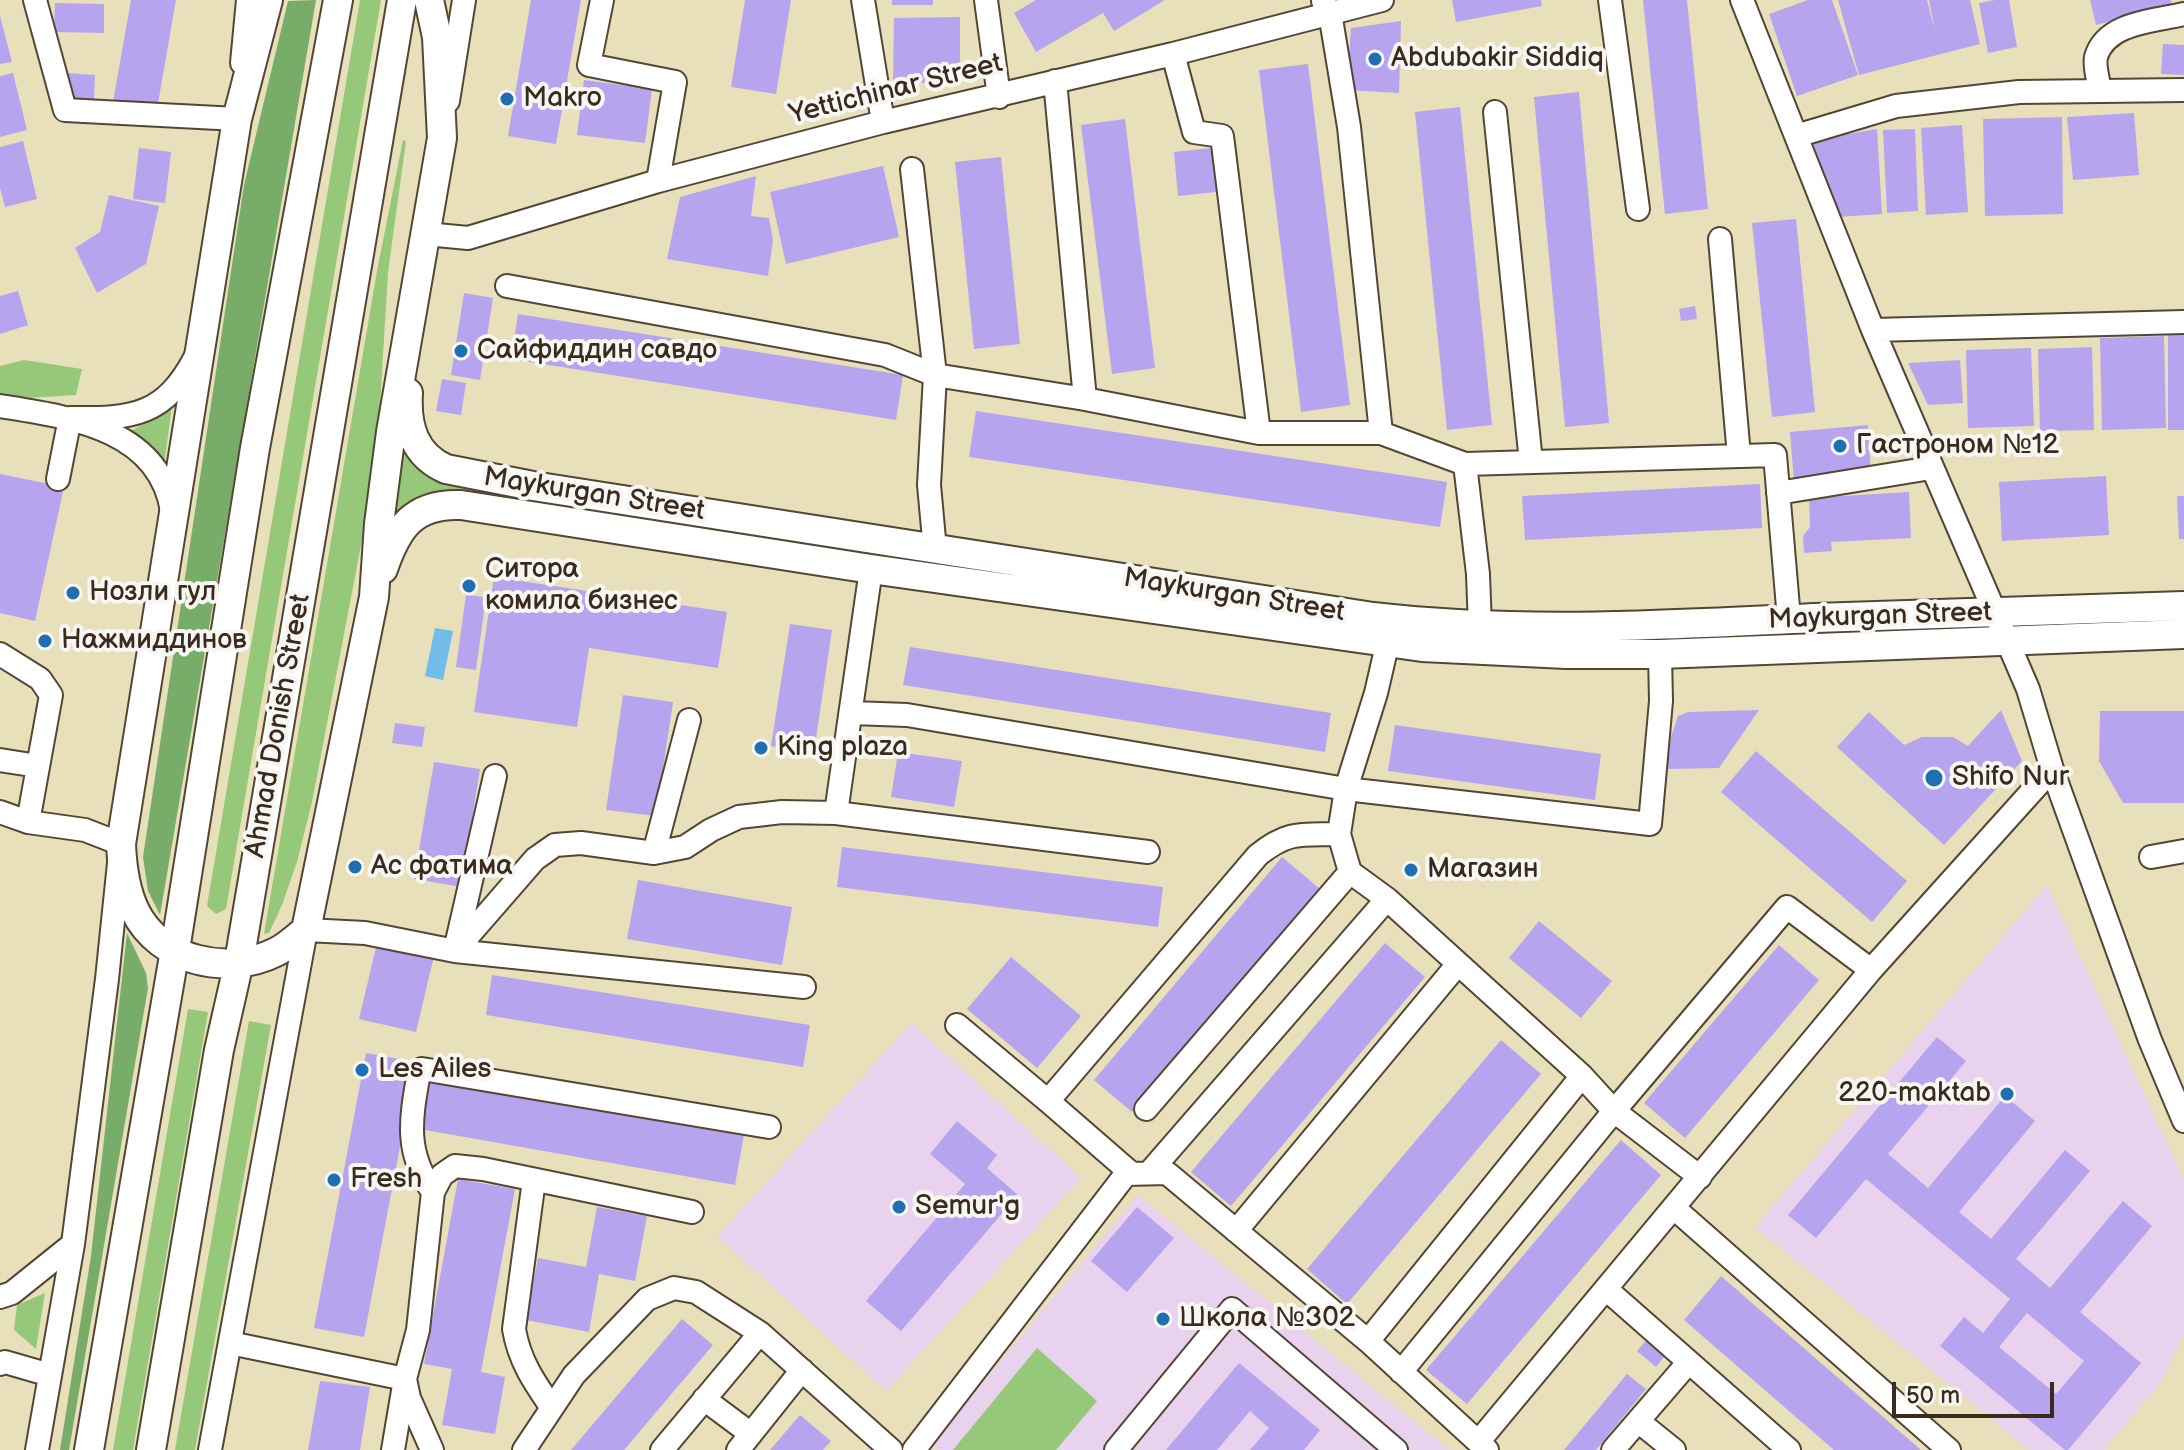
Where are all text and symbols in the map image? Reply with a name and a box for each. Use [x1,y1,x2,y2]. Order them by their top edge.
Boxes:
place label: Abdubakir Siddiq [1391,42,1604,76]
street label: Yettichinаr Street [786,47,1006,133]
marker: Abdubakir Siddiq [1366,50,1384,68]
place label: Makro [523,82,602,116]
marker: Makro [498,90,516,108]
place label: Сайфиддин савдо [477,334,717,368]
marker: Сайфиддин савдо [452,342,470,360]
place label: Гастроном №12 [1856,429,2059,463]
marker: Гастроном №12 [1831,437,1849,455]
street label: Maykurgan Street [481,461,707,529]
place label: Ситора комила бизнес [485,553,678,619]
street label: Maykurgan Street [1121,562,1347,630]
place label: Нозли гул [89,576,216,610]
marker: Ситора комила бизнес [460,577,478,595]
marker: Нозли гул [64,584,82,602]
street label: Ahmad Donish Street [239,591,319,861]
street label: Maykurgan Street [1768,596,1992,638]
place label: Нажмиддинов [61,624,247,658]
marker: Нажмиддинов [36,632,54,650]
place label: King plaza [777,731,908,765]
marker: King plaza [752,739,770,757]
place label: Shifo Nur [1952,761,2069,795]
marker: Shifo Nur [1923,767,1945,789]
place label: Ас фатима [371,850,513,884]
place label: Магазин [1427,853,1539,887]
marker: Ас фатима [346,858,364,876]
marker: Магазин [1402,861,1420,879]
place label: Les Ailes [378,1053,491,1087]
marker: Les Ailes [353,1061,371,1079]
place label: 220-maktab [1838,1077,1991,1111]
marker: 220-maktab [1998,1085,2016,1103]
place label: Fresh [350,1163,422,1197]
marker: Fresh [325,1171,343,1189]
place label: Semur'g [915,1190,1020,1224]
marker: Semur'g [890,1198,908,1216]
place label: Школа №302 [1179,1302,1355,1336]
marker: Школа №302 [1154,1310,1172,1328]
scale bar [1896,1366,2058,1416]
text: 50 m [1906,1381,1960,1410]

